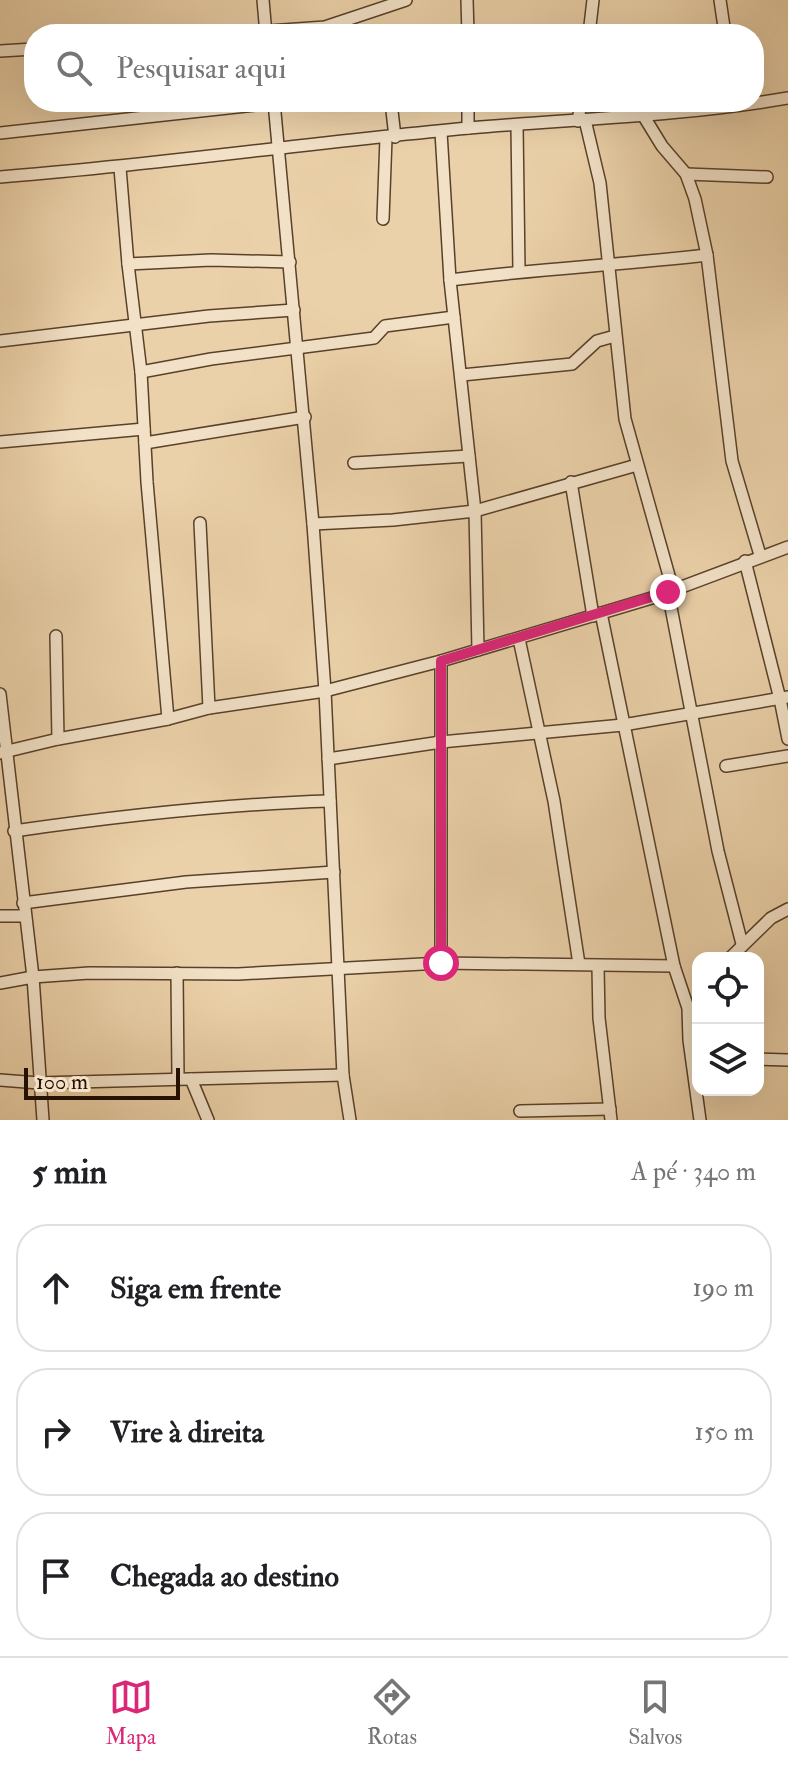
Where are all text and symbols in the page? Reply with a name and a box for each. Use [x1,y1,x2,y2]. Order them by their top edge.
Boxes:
search box [24,24,764,112]
icon: search [52,46,96,90]
text: Pesquisar aqui [116,50,286,87]
route end [650,574,686,610]
route start [423,945,459,981]
map controls [692,952,764,1096]
button: locate [692,952,764,1024]
button: layers [692,1024,764,1096]
scale bar [24,1064,180,1100]
text: 100 m [36,1068,88,1096]
text: 5 min [32,1151,107,1194]
text: A pé · 340 m [631,1156,756,1188]
icon: ahead [34,1266,78,1310]
text: Siga em frente [110,1270,281,1307]
text: 190 m [693,1272,754,1304]
icon: right [34,1410,78,1454]
text: Vire à direita [110,1414,264,1451]
text: 150 m [695,1416,754,1448]
icon: arrive [34,1554,78,1598]
text: Chegada ao destino [110,1558,339,1595]
tab: Mapa [106,1675,156,1751]
tab: Rotas [367,1675,417,1751]
tab: Salvos [628,1675,682,1751]

